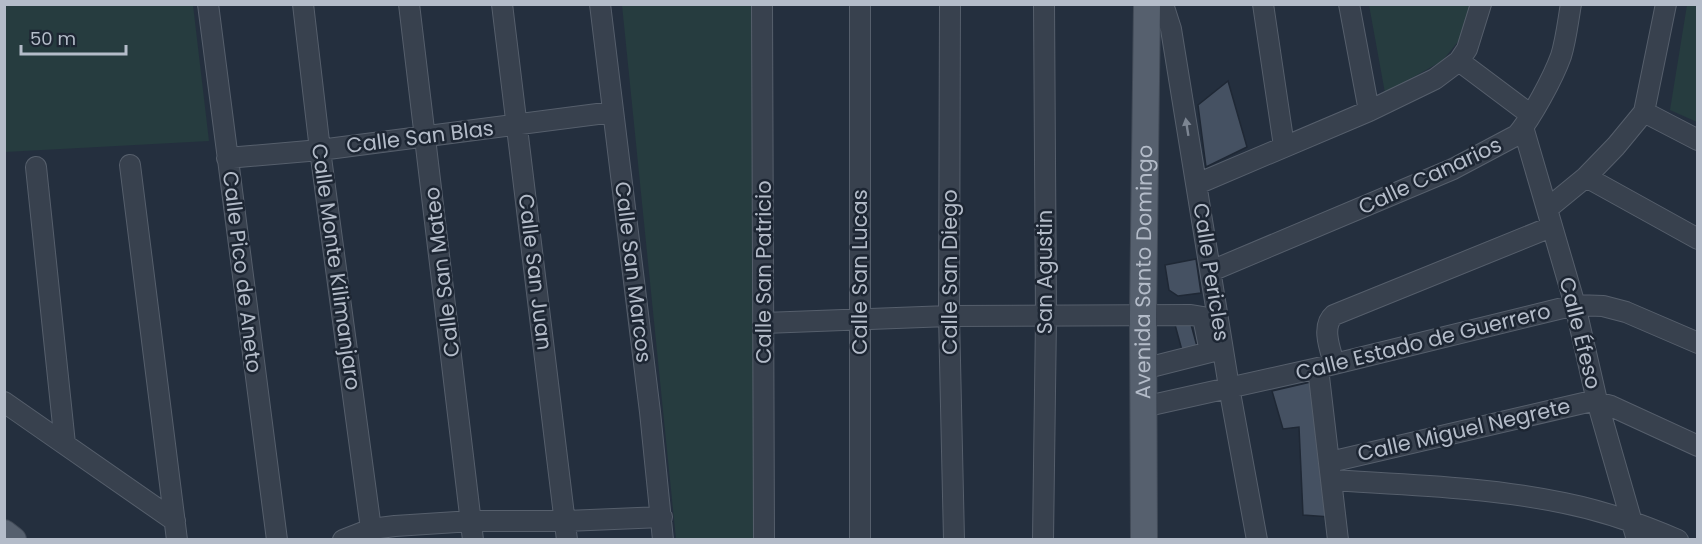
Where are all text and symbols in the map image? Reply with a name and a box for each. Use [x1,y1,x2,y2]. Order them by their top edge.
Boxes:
scale bar [21,18,126,56]
text: 50 m [30,26,76,51]
street label: Calle San Blas [345,113,495,160]
one-way arrow [1182,117,1191,136]
street label: Calle Canarios [1354,130,1506,221]
street label: Calle Monte Kilimanjaro [305,142,368,392]
street label: Avenida Santo Domingo [1128,145,1159,399]
street label: Calle Pico de Aneto [216,169,269,374]
street label: Calle San Marcos [608,180,659,364]
street label: Calle San Patricio [749,180,778,364]
street label: Calle San Mateo [417,185,466,359]
street label: Calle San Lucas [845,189,874,355]
street label: Calle San Diego [935,189,964,355]
street label: Calle San Juan [512,192,559,352]
street label: Calle Pericles [1186,201,1237,343]
street label: San Agustin [1030,210,1059,334]
street label: Calle Éfeso [1553,274,1608,392]
street label: Calle Estado de Guerrero [1292,296,1553,387]
street label: Calle Miguel Negrete [1355,391,1573,468]

